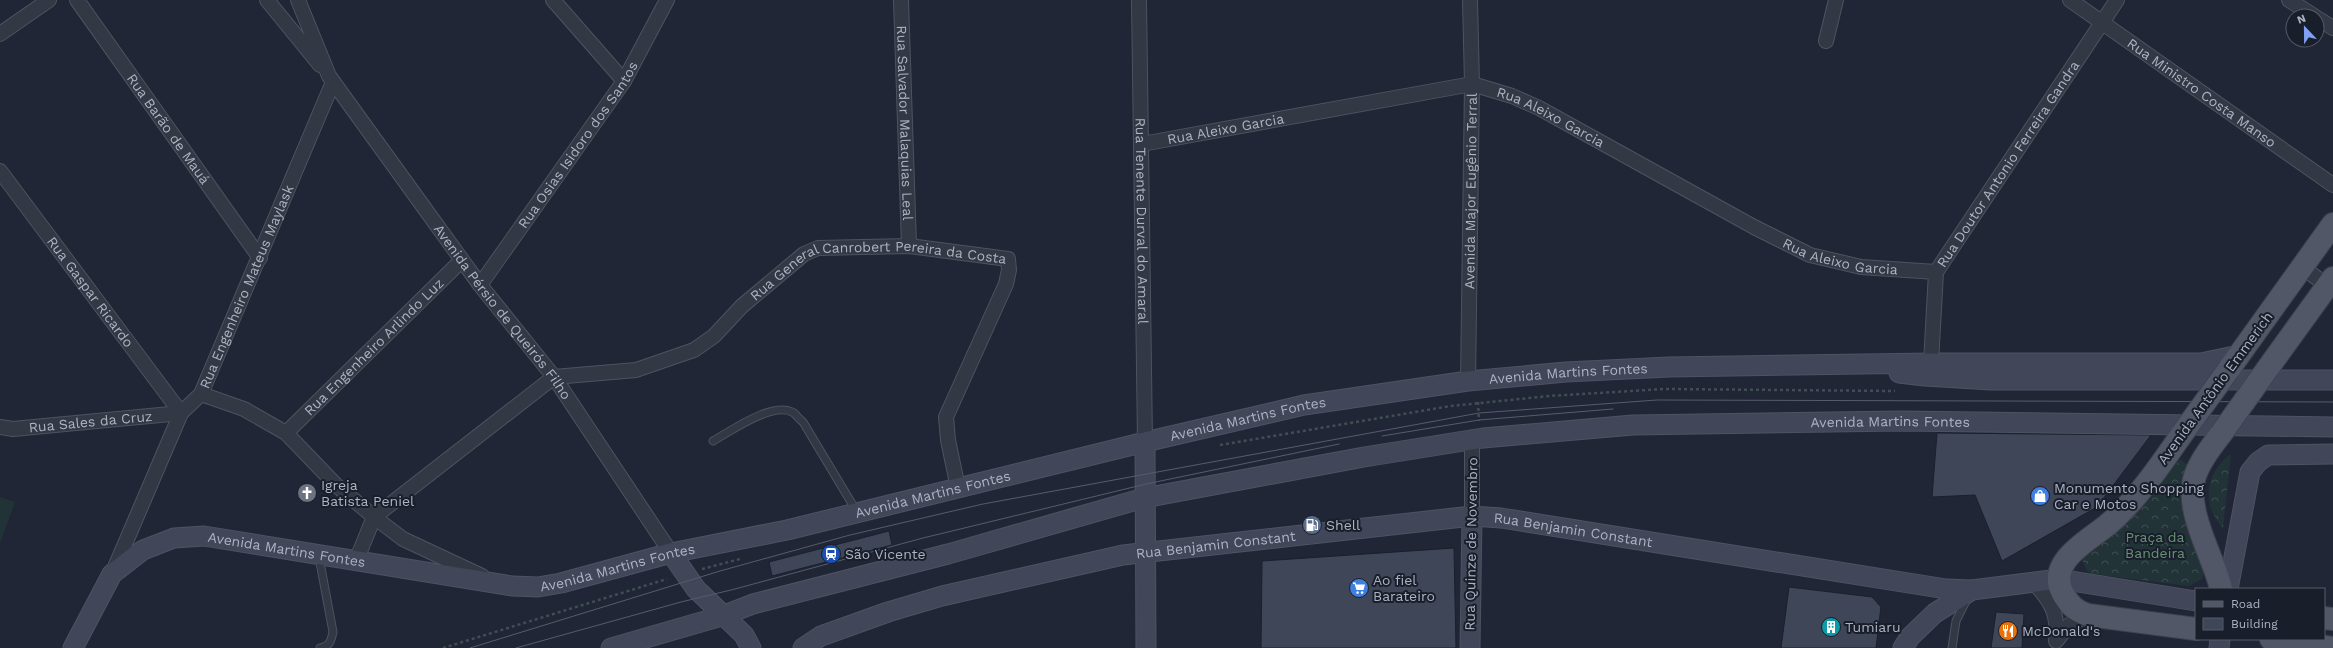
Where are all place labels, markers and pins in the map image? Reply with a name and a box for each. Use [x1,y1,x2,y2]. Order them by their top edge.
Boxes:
place label: Igreja Batista Peniel [321,477,415,509]
place label: Monumento Shopping Car e Motos [2054,480,2205,512]
church icon: Igreja Batista Peniel [296,482,318,504]
shop icon: Monumento Shopping Car e Motos [2029,485,2051,507]
fuel station icon: Shell [1301,514,1323,536]
place label: Shell [1326,517,1361,533]
station icon: São Vicente [820,543,842,565]
place label: São Vicente [845,546,926,562]
place label: Ao fiel Barateiro [1373,572,1435,604]
supermarket icon: Ao fiel Barateiro [1348,577,1370,599]
building icon: Tumiaru [1820,616,1842,638]
place label: Tumiaru [1845,619,1901,635]
restaurant icon: McDonald's [1997,620,2019,642]
place label: McDonald's [2022,623,2100,639]

